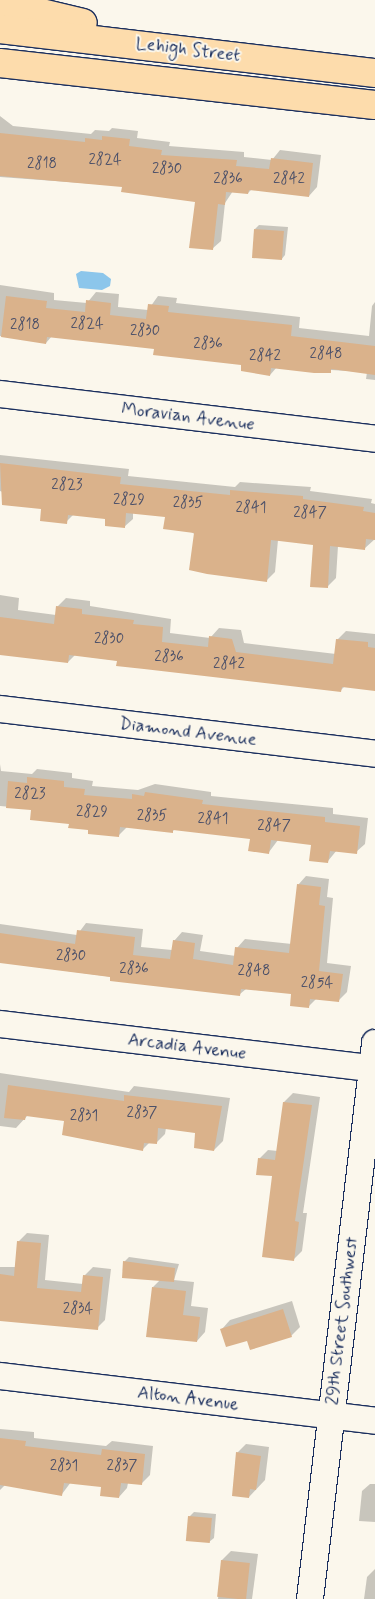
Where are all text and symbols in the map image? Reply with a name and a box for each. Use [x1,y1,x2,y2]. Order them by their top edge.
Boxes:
street label: Lehigh Street [133,33,243,67]
house number: 2824 [88,152,122,170]
house number: 2818 [27,156,57,174]
house number: 2830 [152,161,182,179]
house number: 2836 [213,171,243,189]
house number: 2842 [273,171,305,189]
house number: 2824 [70,316,104,334]
house number: 2818 [10,317,40,335]
house number: 2830 [130,323,160,341]
house number: 2836 [193,336,223,354]
house number: 2848 [310,346,342,364]
house number: 2842 [249,348,281,366]
street label: Moravian Avenue [122,398,254,436]
house number: 2823 [51,477,83,495]
house number: 2829 [113,492,145,510]
house number: 2835 [173,495,203,513]
house number: 2841 [235,500,267,518]
house number: 2847 [293,505,327,523]
house number: 2830 [94,631,124,649]
house number: 2836 [154,649,184,667]
house number: 2842 [213,656,245,674]
street label: Diamond Avenue [121,713,255,751]
house number: 2823 [14,786,46,804]
house number: 2829 [76,804,108,822]
house number: 2835 [137,808,167,826]
house number: 2841 [197,811,229,829]
house number: 2847 [257,818,291,836]
house number: 2830 [56,948,86,966]
house number: 2836 [119,961,149,979]
house number: 2848 [238,963,270,981]
house number: 2854 [301,975,333,993]
street label: Arcadia Avenue [126,1029,248,1065]
house number: 2837 [127,1105,157,1123]
house number: 2831 [70,1108,98,1126]
street label: 29th Street Southwest [321,1236,363,1406]
house number: 2834 [63,1301,93,1319]
street label: Alton Avenue [135,1382,241,1416]
house number: 2831 [50,1458,78,1476]
house number: 2837 [107,1458,137,1476]

